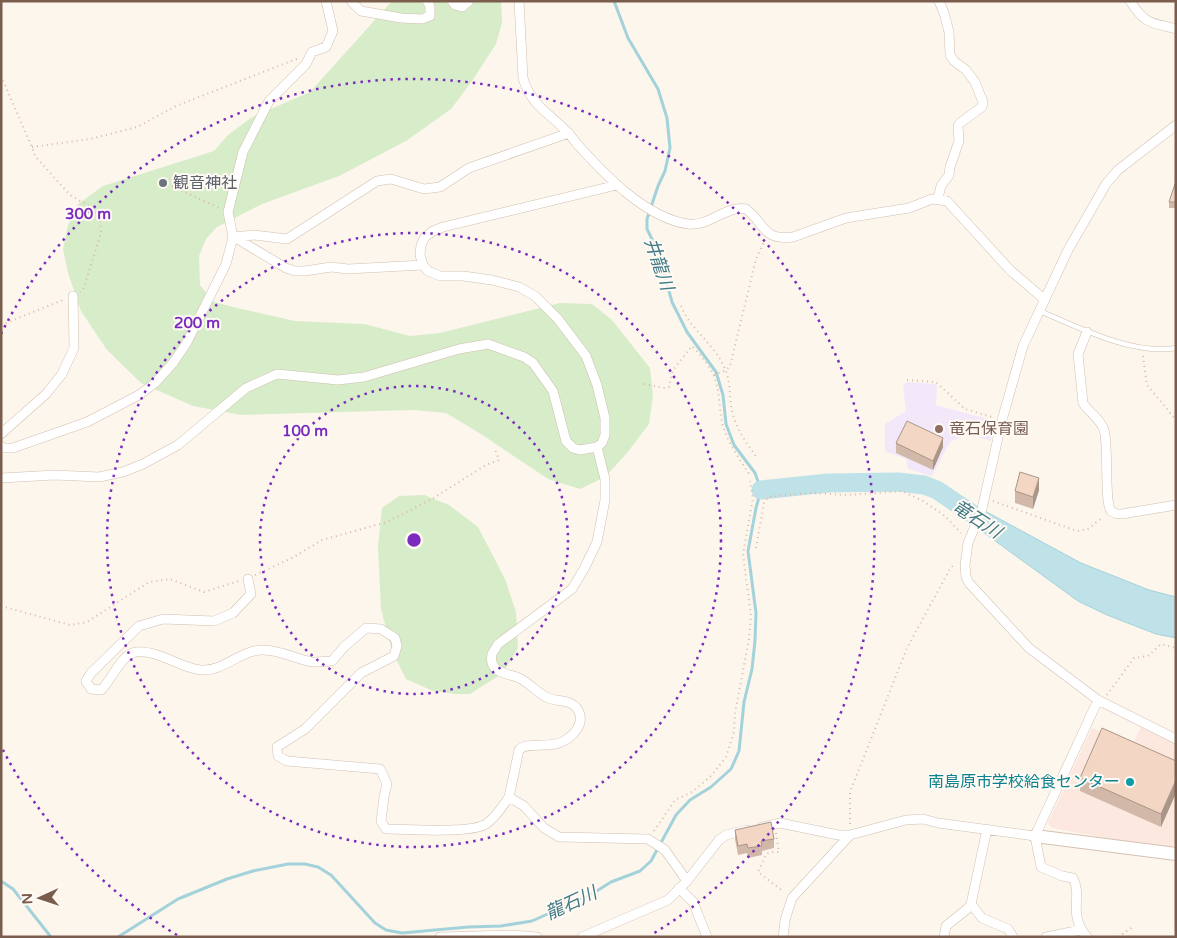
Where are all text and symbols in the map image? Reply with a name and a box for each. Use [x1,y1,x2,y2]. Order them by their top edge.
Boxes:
place label: 観音神社 [173,173,237,193]
marker: 観音神社 [157,177,169,189]
text: 300 m [65,205,111,223]
water label: 井龍川 [640,235,679,295]
text: 200 m [174,314,220,332]
place label: 竜石保育園 [949,419,1029,439]
text: 100 m [282,422,328,440]
marker: 竜石保育園 [933,423,945,435]
water label: 竜石川 [948,495,1007,544]
centre of rings [405,531,423,549]
place label: 南島原市学校給食センター [928,772,1120,792]
marker: 南島原市学校給食センター [1124,776,1136,788]
north arrow [15,873,65,923]
water label: 龍石川 [542,881,602,924]
text: N [19,893,36,905]

